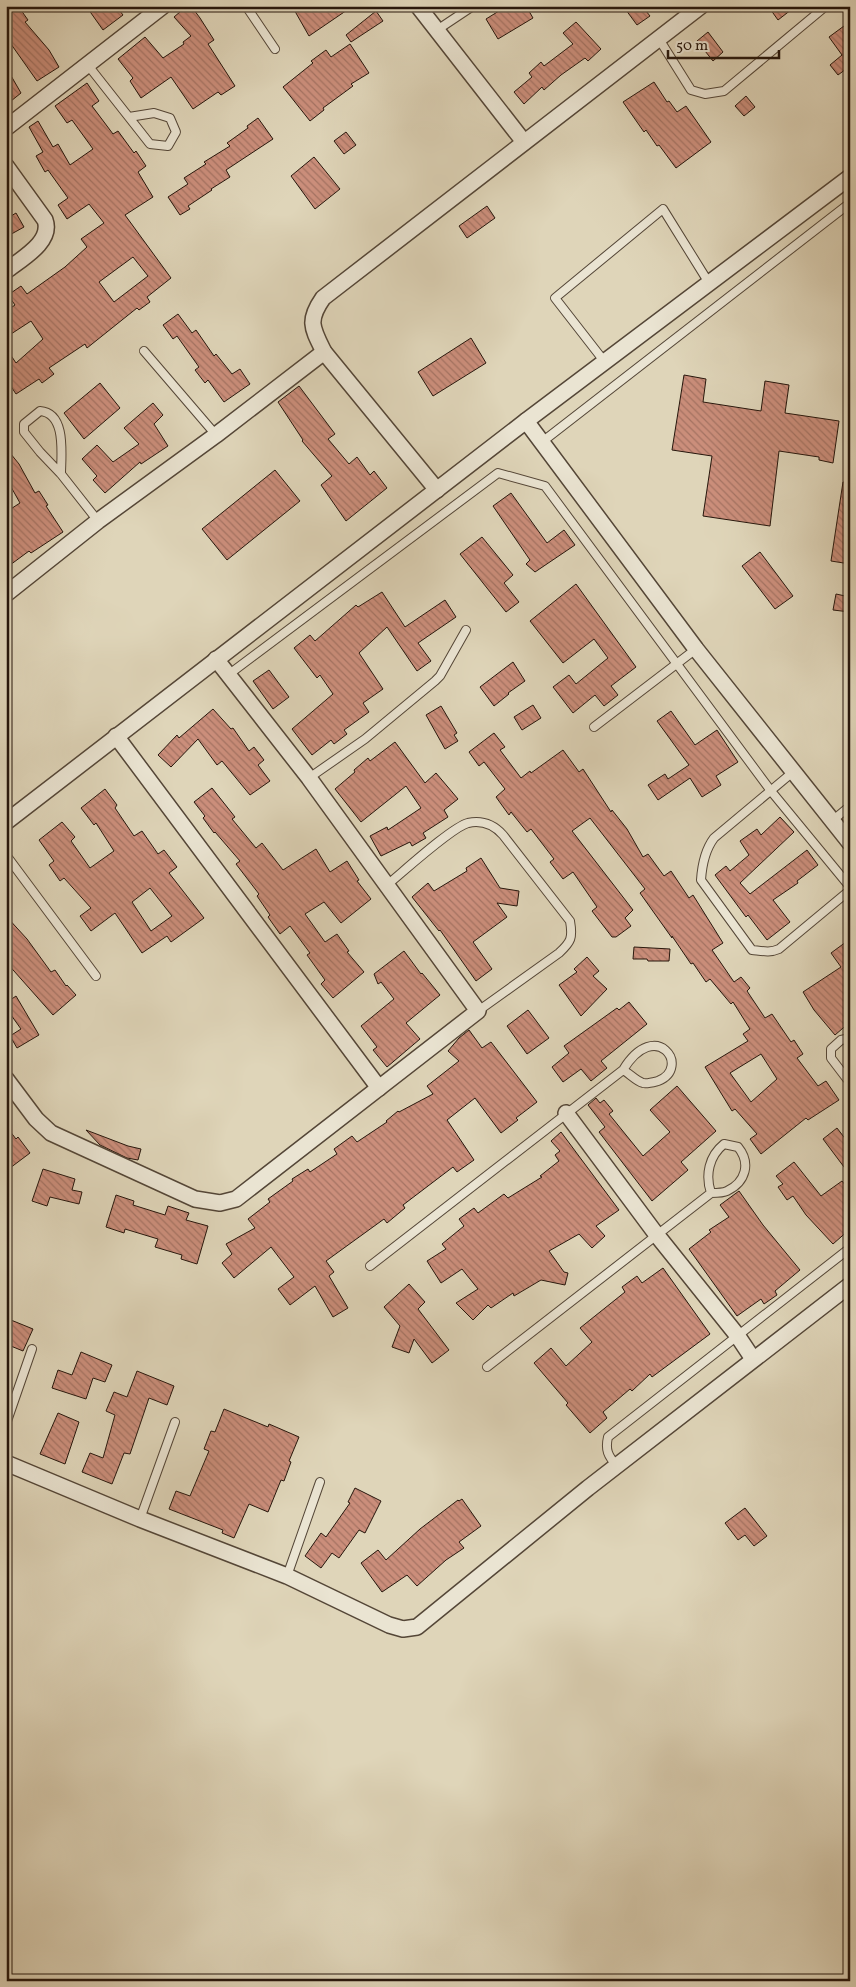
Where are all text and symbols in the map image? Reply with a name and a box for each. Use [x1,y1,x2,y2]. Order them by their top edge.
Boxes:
scale bar [668,28,780,60]
text: 50 m [676,36,708,57]

